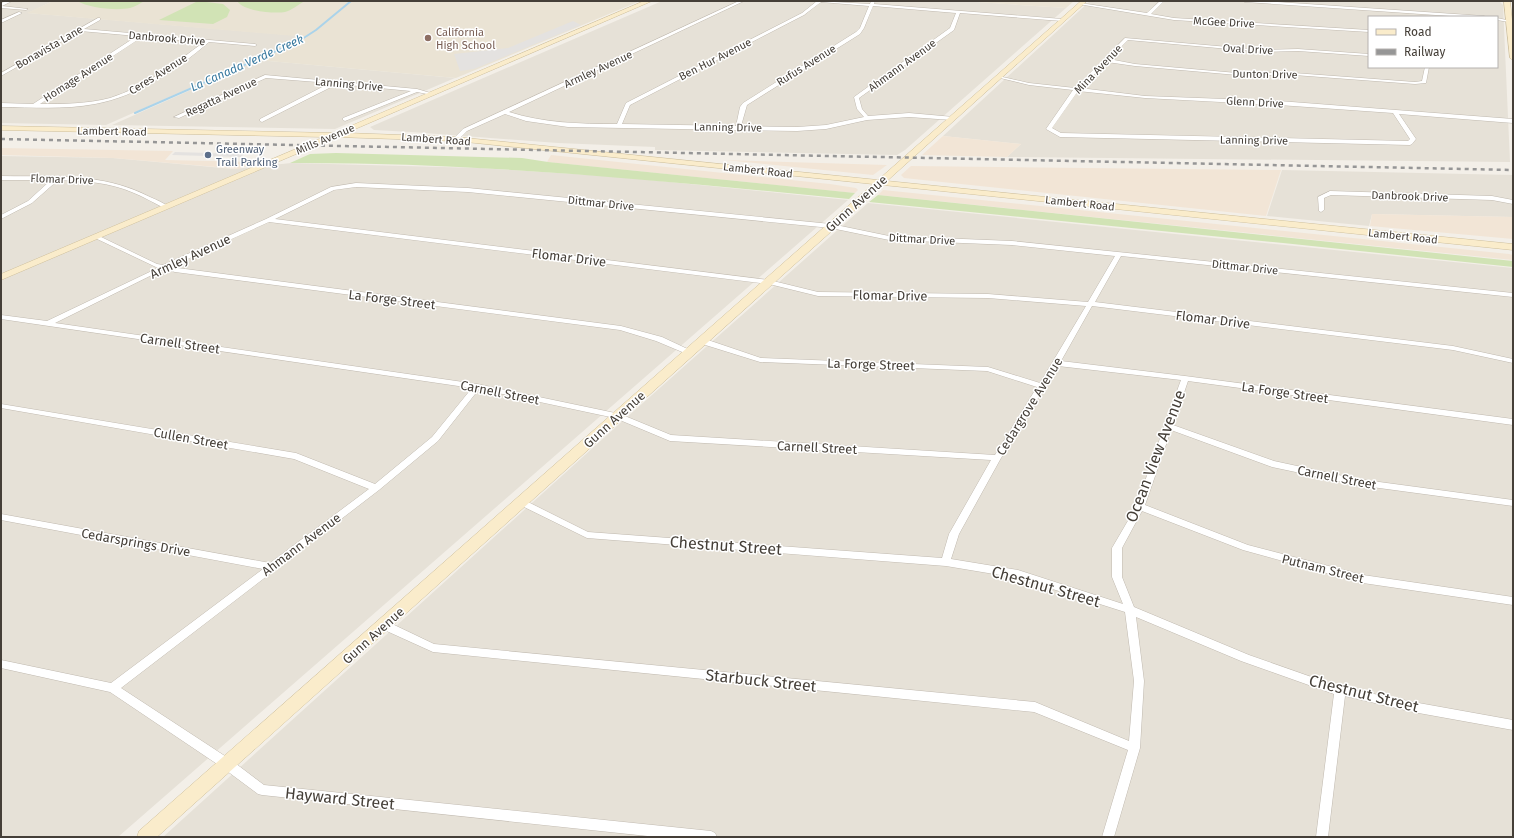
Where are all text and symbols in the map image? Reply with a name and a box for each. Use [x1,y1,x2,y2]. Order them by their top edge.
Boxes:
street label: McGee Drive [1193,14,1255,31]
legend [1368,16,1498,68]
street label: Bonavista Lane [13,23,85,72]
text: Road [1404,25,1432,39]
place label: California High School [436,26,495,52]
street label: Danbrook Drive [128,29,206,48]
water label: La Canada Verde Creek [188,32,306,94]
marker: California High School [423,33,433,43]
street label: Ben Hur Avenue [677,36,754,83]
street label: Ahmann Avenue [866,36,939,94]
street label: Rufus Avenue [774,42,838,89]
street label: Mina Avenue [1072,42,1125,97]
street label: Oval Drive [1222,42,1274,57]
text: Railway [1404,45,1445,59]
street label: Armley Avenue [562,48,634,91]
street label: Homage Avenue [41,50,115,105]
street label: Ceres Avenue [127,51,190,98]
street label: Dunton Drive [1232,67,1298,82]
street label: Regatta Avenue [183,75,259,120]
street label: Lanning Drive [314,75,384,94]
street label: Glenn Drive [1226,94,1284,111]
street label: Lanning Drive [694,120,762,135]
street label: Mills Avenue [294,121,357,158]
street label: Lambert Road [77,124,147,139]
street label: Lambert Road [401,131,471,148]
street label: Lanning Drive [1220,133,1288,148]
place label: Greenway Trail Parking [216,143,278,169]
marker: Greenway Trail Parking [203,150,213,160]
street label: Lambert Road [723,160,793,181]
street label: Flomar Drive [30,172,94,187]
street label: Gunn Avenue [822,172,890,235]
street label: Danbrook Drive [1371,189,1449,204]
street label: Lambert Road [1045,193,1115,214]
street label: Dittmar Drive [567,194,635,213]
street label: Lambert Road [1368,226,1438,247]
street label: Armley Avenue [147,231,233,282]
street label: Dittmar Drive [888,231,956,248]
street label: Flomar Drive [531,245,607,269]
street label: Dittmar Drive [1211,258,1279,277]
street label: La Forge Street [348,287,437,312]
street label: Flomar Drive [852,287,927,304]
street label: Flomar Drive [1175,307,1251,331]
street label: Carnell Street [139,330,221,357]
street label: Cedargrove Avenue [993,354,1066,458]
street label: La Forge Street [827,355,915,374]
street label: Carnell Street [459,377,541,408]
street label: La Forge Street [1241,379,1330,406]
street label: Ocean View Avenue [1121,387,1189,525]
street label: Gunn Avenue [580,388,648,451]
street label: Cullen Street [152,425,230,452]
street label: Carnell Street [776,438,858,457]
street label: Carnell Street [1296,462,1378,493]
street label: Ahmann Avenue [259,510,344,579]
street label: Cedarsprings Drive [80,526,192,559]
street label: Chestnut Street [669,532,783,559]
street label: Putnam Street [1280,551,1366,586]
street label: Chestnut Street [989,562,1103,611]
street label: Gunn Avenue [339,604,407,667]
street label: Starbuck Street [704,665,818,696]
street label: Chestnut Street [1307,671,1421,716]
street label: Hayward Street [284,783,396,814]

